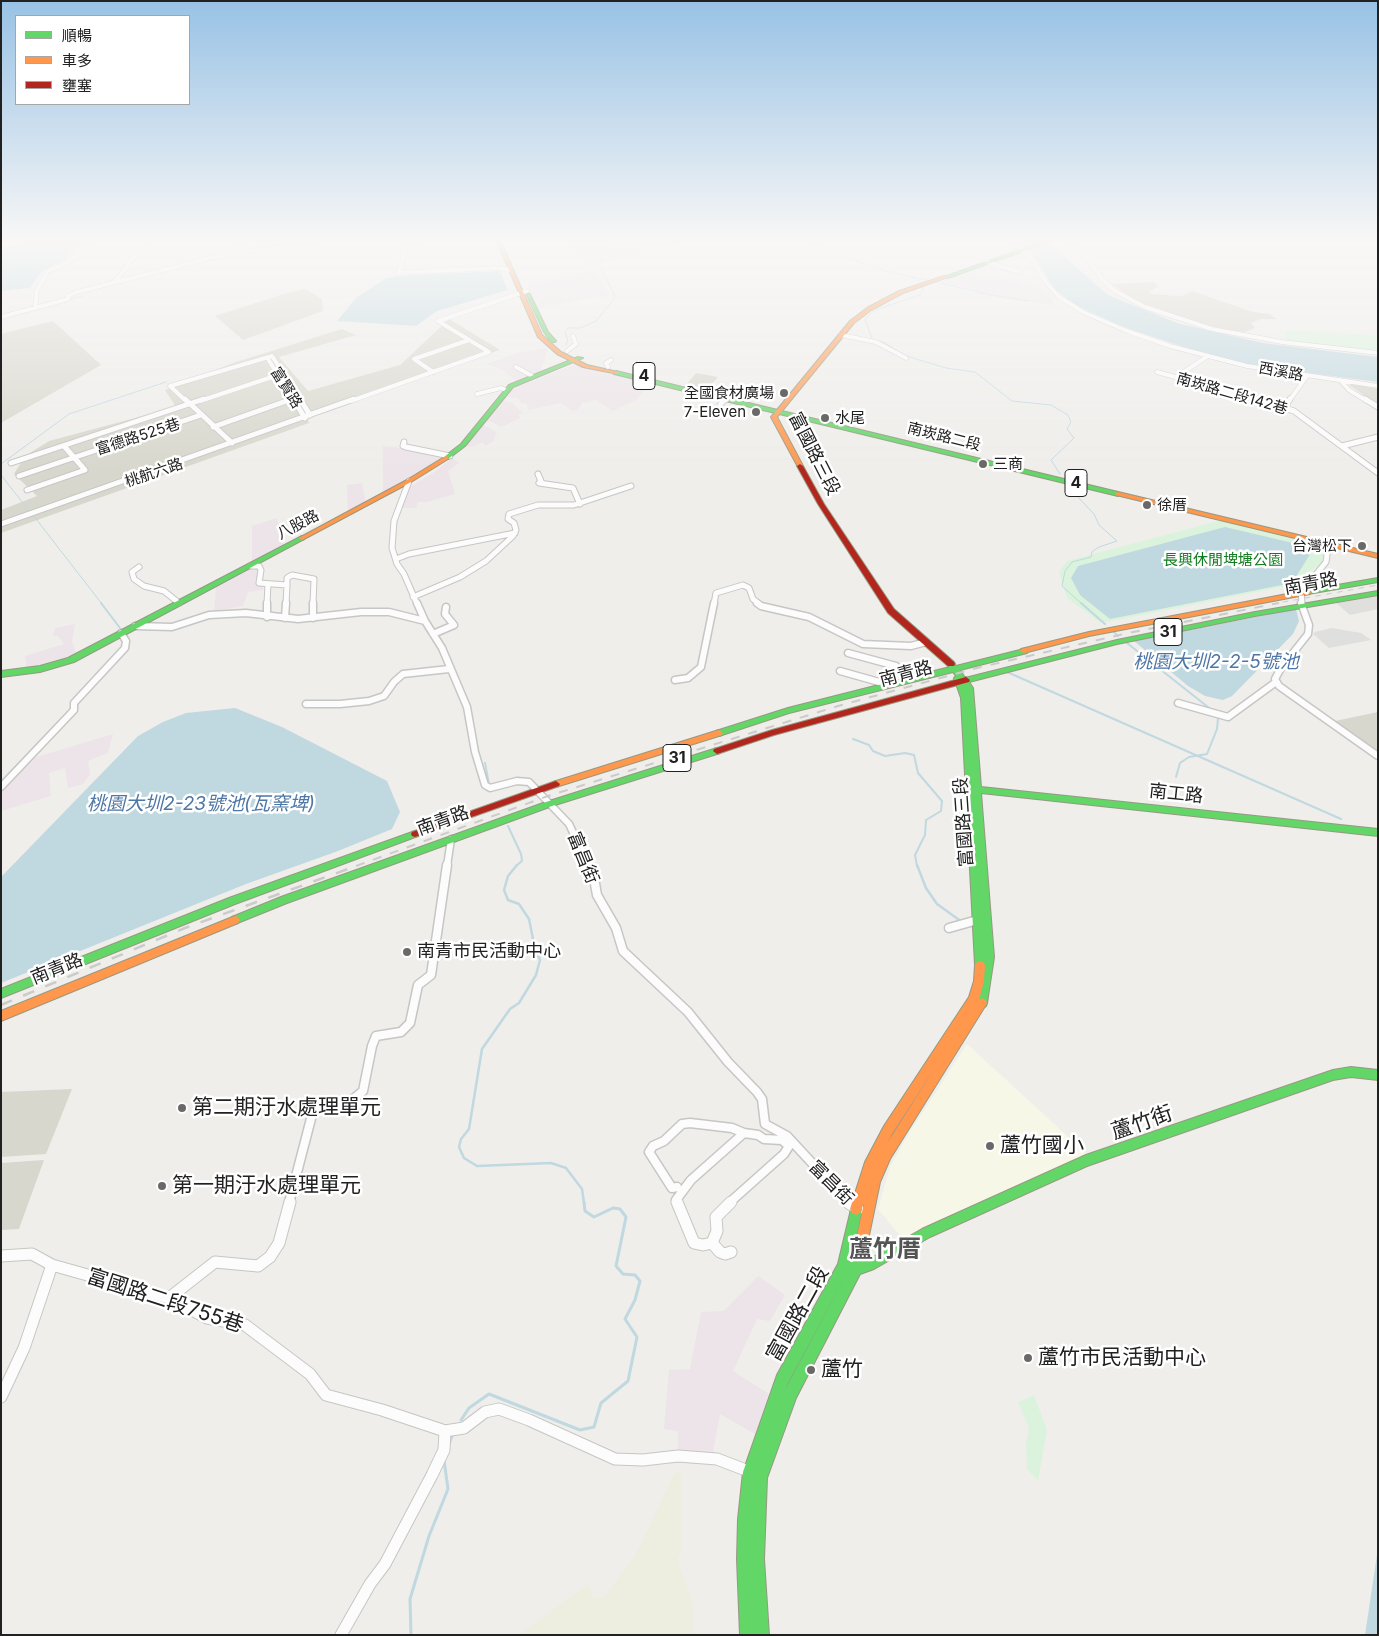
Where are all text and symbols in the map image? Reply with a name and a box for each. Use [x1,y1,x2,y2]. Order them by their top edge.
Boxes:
legend [15,15,190,105]
text: 順暢 [62,26,92,45]
text: 車多 [62,51,92,70]
text: 壅塞 [62,76,92,95]
street label: 西溪路 [1257,359,1305,385]
road number: 4 [633,362,655,390]
street label: 富賢路 [266,364,306,412]
street label: 南崁路二段142巷 [1174,370,1290,418]
place label: 全國食材廣場 [684,384,774,402]
marker: 全國食材廣場 [778,387,790,399]
place label: 7-Eleven [684,403,746,421]
marker: 7-Eleven [750,406,762,418]
street label: 富國路三段 [784,409,844,499]
place label: 水尾 [835,409,865,427]
marker: 水尾 [819,412,831,424]
street label: 富德路525巷 [94,415,182,459]
street label: 南崁路二段 [905,419,983,455]
street label: 桃航六路 [123,455,185,491]
place label: 三商 [993,455,1023,473]
marker: 三商 [977,458,989,470]
road number: 4 [1065,469,1087,496]
place label: 徐厝 [1157,496,1187,514]
marker: 徐厝 [1141,499,1153,511]
street label: 八股路 [274,506,322,544]
place label: 台灣松下 [1292,537,1352,555]
marker: 台灣松下 [1356,540,1368,552]
park label: 長興休閒埤塘公園 [1163,551,1283,569]
street label: 南青路 [1283,569,1339,599]
road number: 31 [1154,618,1182,646]
water label: 桃園大圳2-2-5號池 [1133,651,1299,673]
street label: 南青路 [877,657,935,691]
road number: 31 [663,744,691,771]
street label: 富國路三段 [950,776,978,868]
street label: 南工路 [1148,780,1204,808]
water label: 桃園大圳2-23號池(瓦窯埤) [87,793,315,815]
street label: 南青路 [414,802,472,840]
street label: 富昌街 [563,829,603,887]
place label: 南青市民活動中心 [417,941,561,963]
marker: 南青市民活動中心 [401,946,413,958]
street label: 南青路 [28,949,86,989]
place label: 第二期汙水處理單元 [192,1095,381,1121]
street label: 蘆竹街 [1108,1101,1176,1145]
marker: 第二期汙水處理單元 [176,1102,188,1114]
place label: 蘆竹國小 [1000,1133,1084,1159]
marker: 蘆竹國小 [984,1140,996,1152]
street label: 富昌街 [804,1156,858,1210]
place label: 第一期汙水處理單元 [172,1173,361,1199]
marker: 第一期汙水處理單元 [156,1180,168,1192]
district label: 蘆竹厝 [849,1236,921,1264]
street label: 富國路二段 [762,1262,834,1366]
street label: 富國路二段755巷 [83,1264,247,1338]
place label: 蘆竹市民活動中心 [1038,1345,1206,1371]
marker: 蘆竹市民活動中心 [1022,1352,1034,1364]
place label: 蘆竹 [821,1357,863,1383]
marker: 蘆竹 [805,1364,817,1376]

